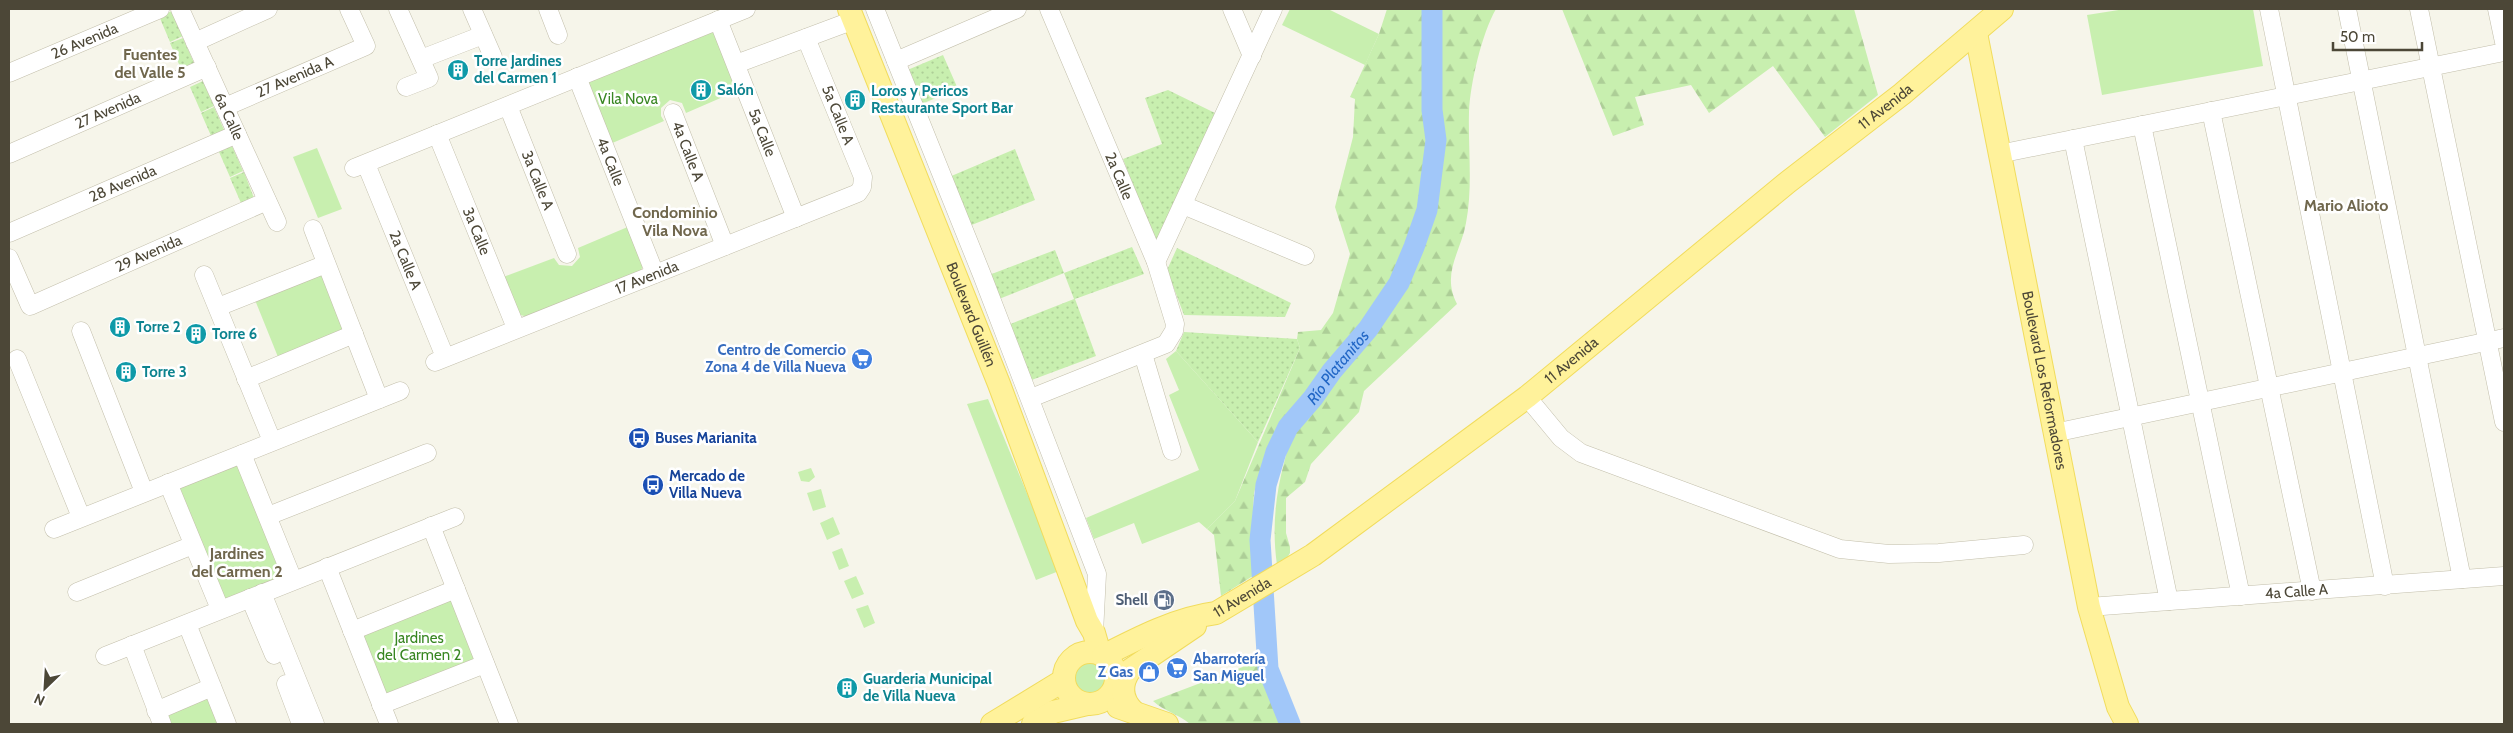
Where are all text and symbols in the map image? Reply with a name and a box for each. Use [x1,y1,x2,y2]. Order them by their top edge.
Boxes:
street label: 26 Avenida [49,19,121,63]
scale bar [2333,20,2422,52]
text: 50 m [2340,28,2375,46]
district label: Fuentes del Valle 5 [114,45,186,82]
street label: 27 Avenida A [253,52,337,101]
place label: Torre Jardines del Carmen 1 [474,52,562,87]
building icon: Torre Jardines del Carmen 1 [446,58,470,82]
building icon: Salón [689,78,713,102]
street label: 11 Avenida [1855,79,1917,133]
place label: Salón [717,81,754,99]
place label: Loros y Pericos Restaurante Sport Bar [871,82,1013,117]
street label: 5a Calle A [818,83,858,148]
street label: 27 Avenida [72,88,144,133]
building icon: Loros y Pericos Restaurante Sport Bar [843,88,867,112]
street label: 6a Calle [210,90,248,143]
park label: Vila Nova [598,90,659,108]
street label: 5a Calle [745,106,780,159]
street label: 4a Calle A [668,119,708,185]
street label: 4a Calle [593,135,628,189]
street label: 3a Calle A [518,148,558,213]
street label: 2a Calle [1101,150,1137,203]
street label: 28 Avenida [87,161,160,206]
district label: Mario Alioto [2304,196,2388,215]
district label: Condominio Vila Nova [632,203,718,240]
street label: 3a Calle [459,205,494,258]
street label: 2a Calle A [385,228,426,293]
street label: 29 Avenida [113,231,185,276]
street label: 17 Avenida [612,256,682,298]
street label: Boulevard Guillén [942,260,1000,369]
street label: Boulevard Los Reformadores [2018,289,2071,471]
building icon: Torre 2 [108,315,132,339]
place label: Torre 2 [136,318,181,336]
building icon: Torre 6 [184,322,208,346]
place label: Torre 6 [212,325,257,343]
water label: Río Platanitos [1303,326,1373,408]
street label: 11 Avenida [1541,333,1602,388]
place label: Centro de Comercio Zona 4 de Villa Nueva [705,341,847,376]
supermarket icon: Centro de Comercio Zona 4 de Villa Nueva [850,347,874,371]
building icon: Torre 3 [114,360,138,384]
place label: Torre 3 [142,363,187,381]
bus stop icon: Buses Marianita [627,426,651,450]
place label: Buses Marianita [655,429,757,447]
place label: Mercado de Villa Nueva [669,467,745,502]
bus stop icon: Mercado de Villa Nueva [641,473,665,497]
district label: Jardines del Carmen 2 [191,544,283,581]
street label: 11 Avenida [1210,573,1275,621]
street label: 4a Calle A [2264,580,2329,603]
fuel station icon: Shell [1152,588,1176,612]
place label: Shell [1116,591,1148,609]
park label: Jardines del Carmen 2 [377,629,461,664]
place label: Abarrotería San Miguel [1193,650,1266,685]
supermarket icon: Abarrotería San Miguel [1165,656,1189,680]
shop icon: Z Gas [1137,660,1161,684]
north arrow [20,663,70,713]
place label: Z Gas [1098,663,1133,681]
place label: Guarderia Municipal de Villa Nueva [863,670,992,705]
building icon: Guarderia Municipal de Villa Nueva [835,676,859,700]
text: N [31,690,48,710]

